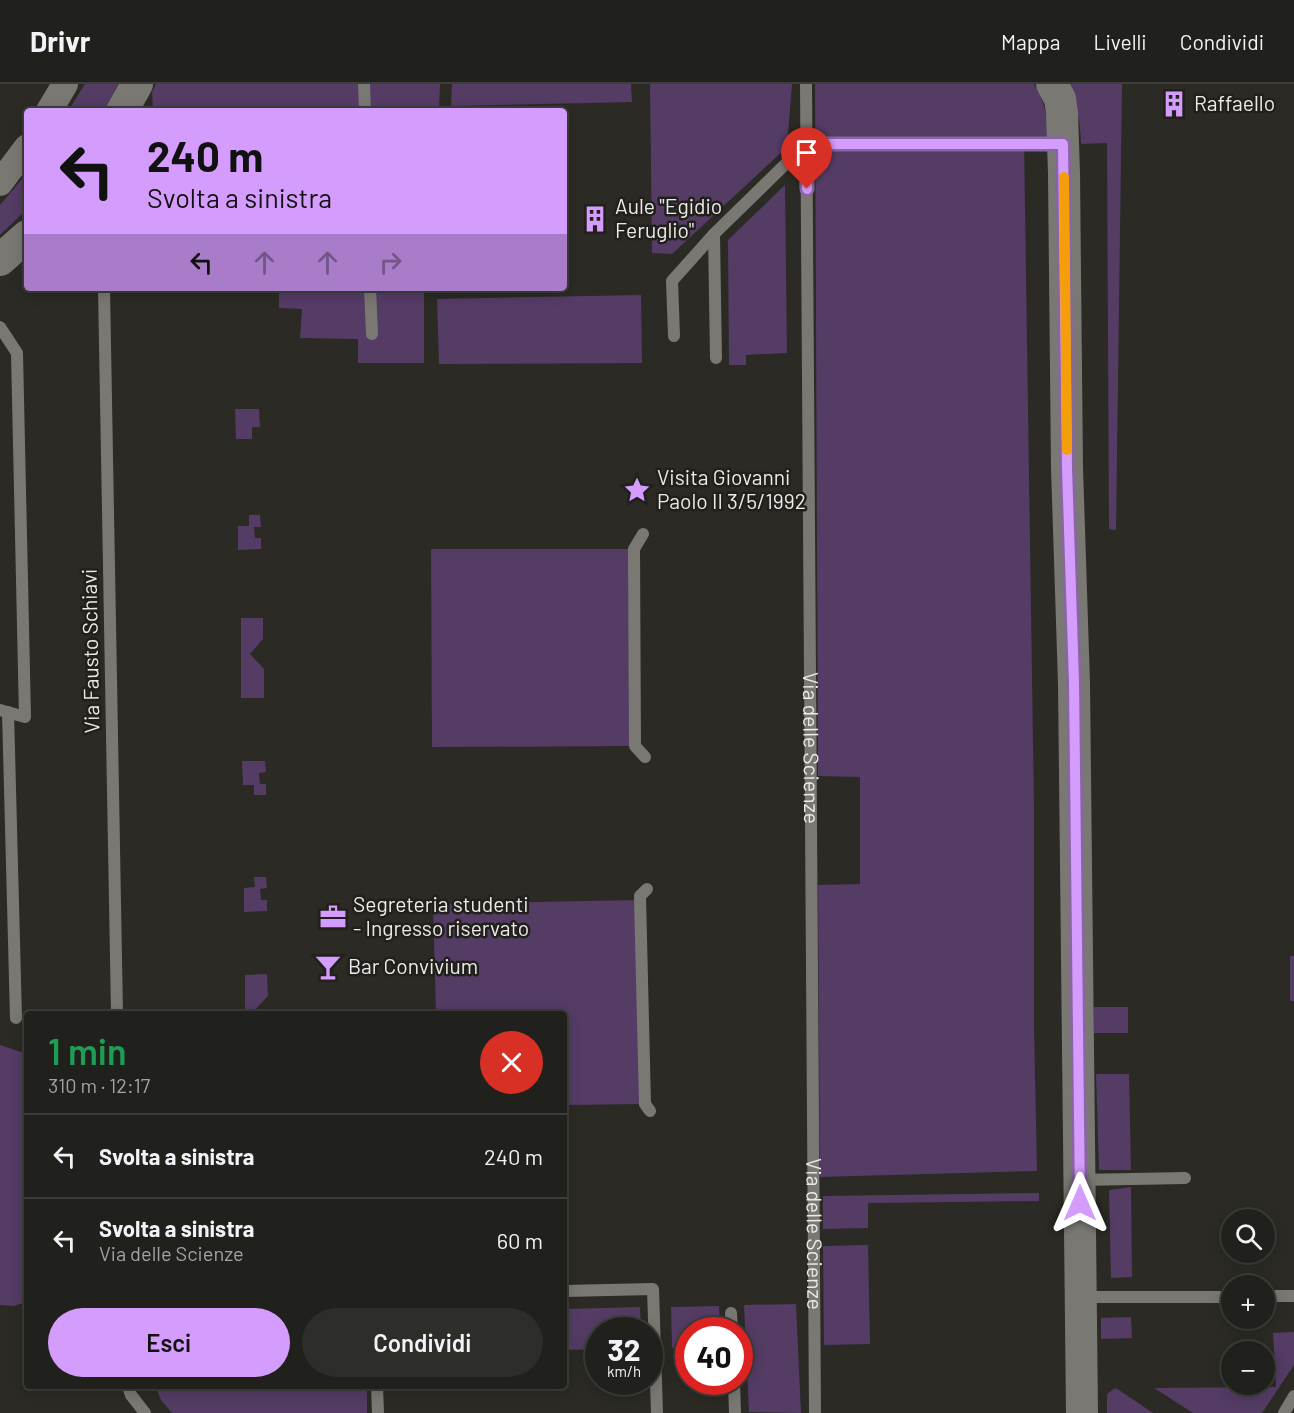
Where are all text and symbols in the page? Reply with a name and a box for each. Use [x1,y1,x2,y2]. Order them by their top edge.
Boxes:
text: Drivr [30,24,90,58]
text: Mappa [1001,29,1061,54]
text: Livelli [1094,29,1147,54]
text: Condividi [1180,29,1264,54]
building icon: Raffaello [1159,89,1189,119]
place label: Raffaello [1194,90,1275,115]
pin [781,127,832,189]
text: 240 m [147,130,263,180]
icon: left [48,132,126,210]
icon: arrive [790,136,823,169]
text: Svolta a sinistra [147,181,332,213]
place label: Aule "Egidio Feruglio" [615,193,722,242]
building icon: Aule "Egidio Feruglio" [580,204,610,234]
icon: left [185,246,218,279]
icon: ahead [248,246,281,279]
icon: ahead [311,246,344,279]
icon: right [374,246,407,279]
place label: Visita Giovanni Paolo II 3/5/1992 [657,464,806,513]
place icon: Visita Giovanni Paolo II 3/5/1992 [622,475,652,505]
street label: Via Fausto Schiavi [76,568,103,734]
street label: Via delle Scienze [799,672,825,824]
place label: Segreteria studenti - Ingresso riservato [353,891,529,940]
office icon: Segreteria studenti - Ingresso riservato [318,902,348,932]
bar icon: Bar Convivium [313,952,343,982]
place label: Bar Convivium [348,953,478,978]
text: 1 min [48,1029,127,1072]
button: close [480,1031,543,1094]
text: 310 m · 12:17 [48,1073,150,1097]
icon: left [48,1140,81,1173]
text: Svolta a sinistra [99,1143,254,1169]
text: 240 m [484,1143,543,1169]
street label: Via delle Scienze [802,1158,828,1310]
position arrow [1048,1171,1112,1235]
map controls [1221,1209,1275,1395]
button: search [1221,1209,1275,1263]
text: Svolta a sinistra [99,1215,254,1241]
icon: left [48,1224,81,1257]
text: 60 m [497,1227,543,1253]
text: Via delle Scienze [99,1241,244,1265]
button: + [1221,1275,1275,1329]
button: Esci [48,1308,290,1377]
button: Condividi [302,1308,543,1377]
speed limit sign: 40 [675,1317,753,1395]
text: 32 [608,1331,641,1367]
button: − [1221,1341,1275,1395]
text: km/h [607,1362,641,1380]

